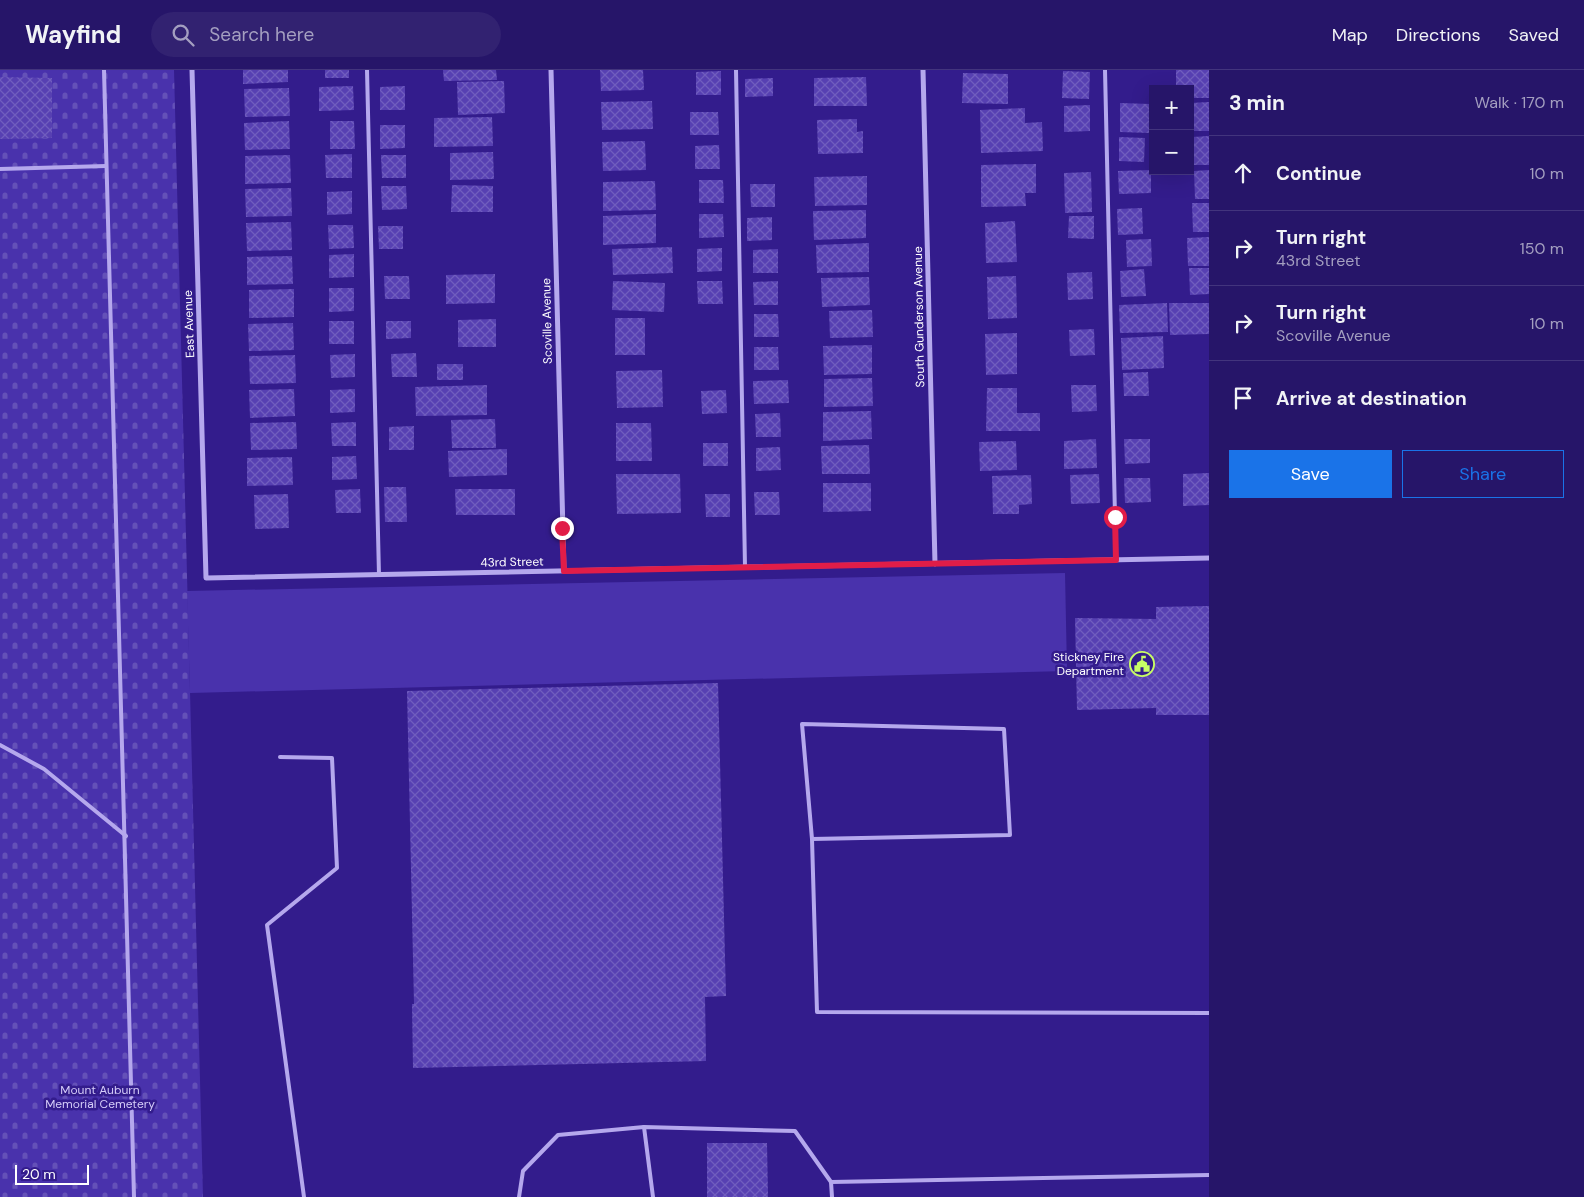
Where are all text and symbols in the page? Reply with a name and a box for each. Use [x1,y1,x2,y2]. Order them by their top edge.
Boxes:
search box [151,12,501,57]
text: Wayfind [25,19,121,50]
icon: search [169,21,197,49]
text: Search here [209,22,314,47]
text: Map [1332,23,1368,47]
text: Directions [1396,23,1481,47]
text: Saved [1509,23,1559,47]
map controls [1149,85,1194,175]
button: + [1149,85,1194,130]
text: 3 min [1229,89,1285,117]
text: Walk · 170 m [1475,92,1564,113]
button: − [1149,130,1194,175]
icon: ahead [1229,159,1257,187]
text: Continue [1276,161,1362,186]
text: 10 m [1530,163,1564,184]
text: Turn right [1276,225,1366,250]
icon: right [1229,234,1257,262]
text: 150 m [1520,238,1564,259]
street label: South Gunderson Avenue [910,246,928,388]
text: 43rd Street [1276,250,1360,271]
street label: Scoville Avenue [538,278,556,364]
street label: East Avenue [180,290,198,358]
text: Turn right [1276,300,1366,325]
icon: right [1229,309,1257,337]
text: 10 m [1530,313,1564,334]
text: Scoville Avenue [1276,325,1391,346]
icon: arrive [1229,384,1257,412]
text: Arrive at destination [1276,386,1467,411]
button: Save [1229,450,1392,498]
button: Share [1402,450,1564,498]
route start [1104,506,1127,529]
route end [551,517,574,540]
street label: 43rd Street [480,553,544,571]
place label: Stickney Fire Department [1053,649,1124,679]
public building icon: Stickney Fire Department [1129,651,1155,677]
park label: Mount Auburn Memorial Cemetery [45,1082,155,1112]
scale bar [15,1162,89,1185]
text: 20 m [22,1165,56,1183]

